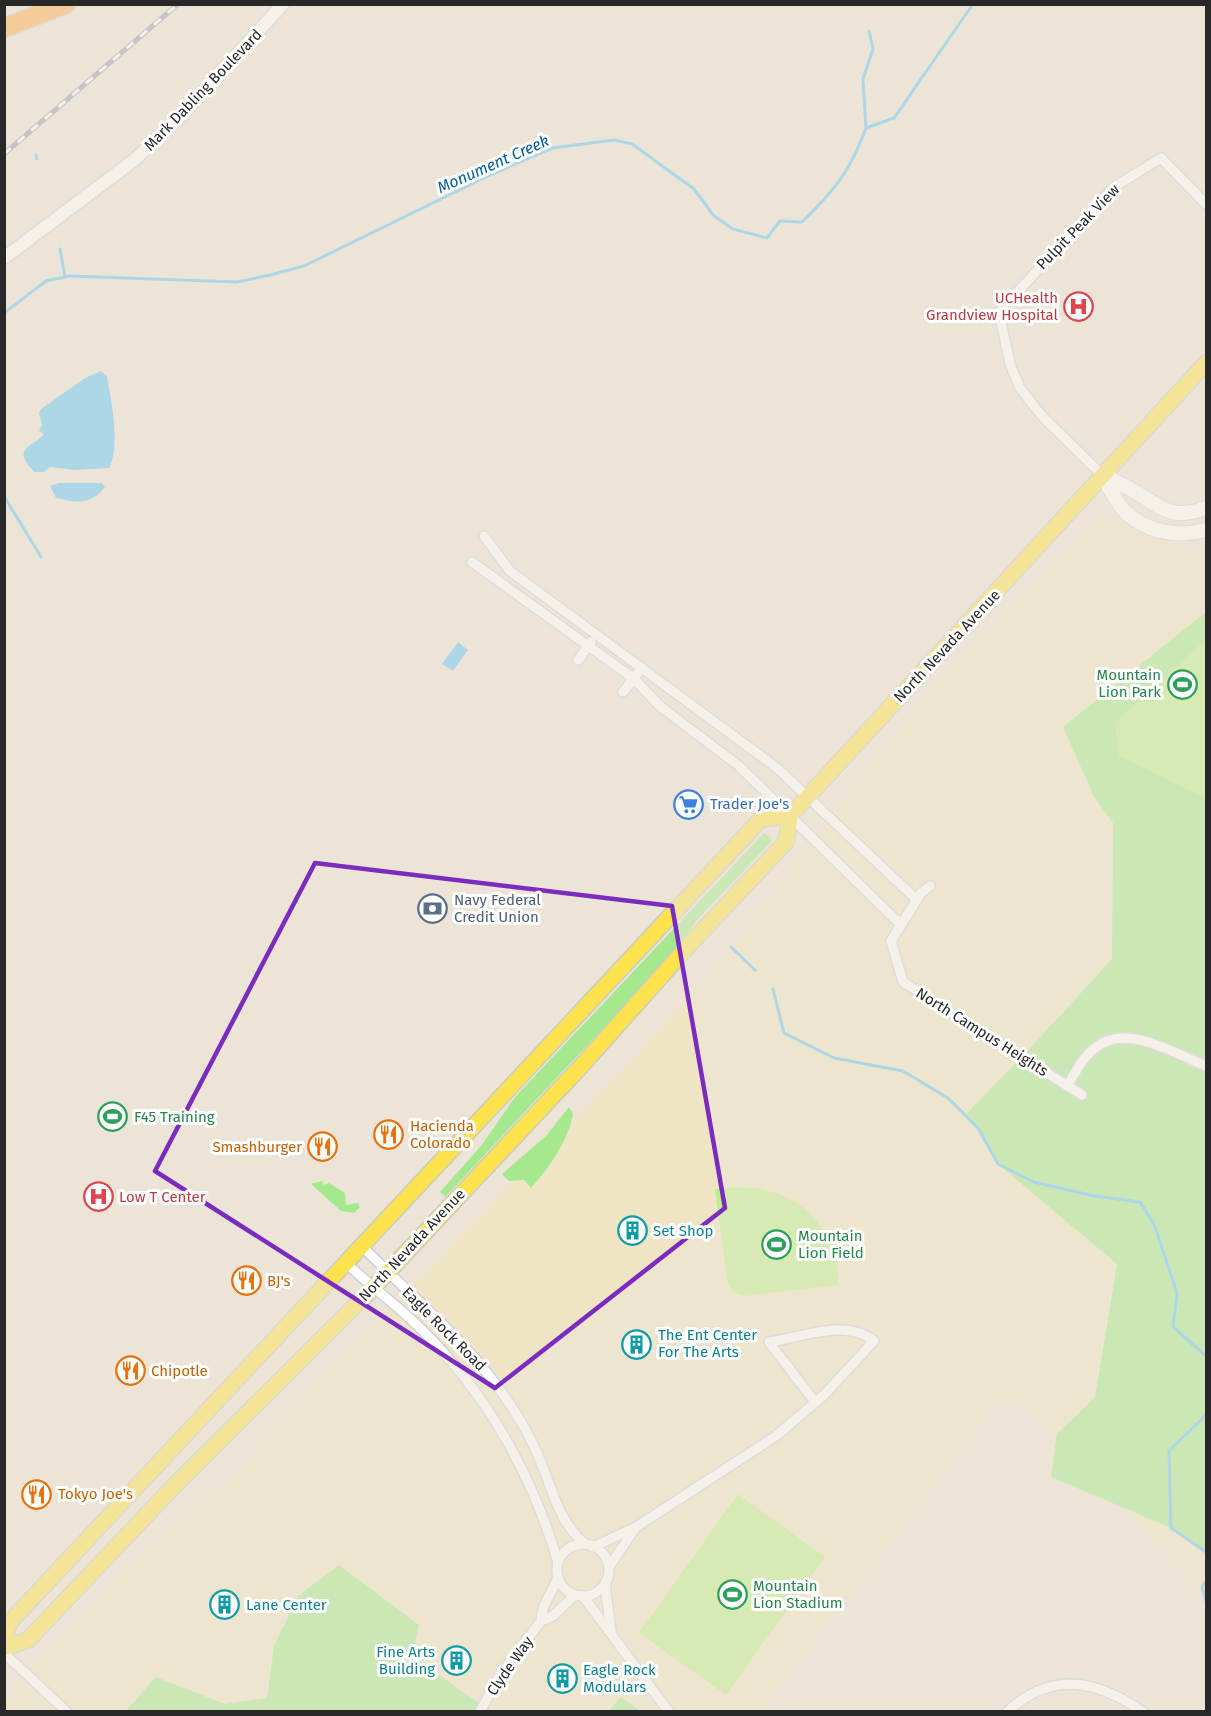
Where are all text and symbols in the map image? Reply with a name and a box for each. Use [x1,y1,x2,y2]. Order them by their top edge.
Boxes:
street label: Mark Dabling Boulevard [140,26,266,154]
water label: Monument Creek [434,131,552,197]
street label: Pulpit Peak View [1033,180,1123,273]
place label: UCHealth Grandview Hospital [926,289,1059,324]
hospital icon: UCHealth Grandview Hospital [1063,291,1095,323]
street label: North Nevada Avenue [890,586,1004,706]
place label: Mountain Lion Park [1097,666,1161,701]
sports icon: Mountain Lion Park [1166,668,1198,700]
supermarket icon: Trader Joe's [673,788,705,820]
place label: Trader Joe's [710,795,789,813]
place label: Navy Federal Credit Union [454,891,541,926]
bank icon: Navy Federal Credit Union [417,893,449,925]
street label: North Campus Heights [913,984,1051,1080]
sports icon: F45 Training [97,1101,129,1133]
place label: F45 Training [134,1108,215,1126]
place label: Hacienda Colorado [410,1117,474,1152]
restaurant icon: Hacienda Colorado [373,1119,405,1151]
restaurant icon: Smashburger [307,1131,339,1163]
place label: Smashburger [212,1138,302,1156]
hospital icon: Low T Center [82,1181,114,1213]
street label: North Nevada Avenue [355,1185,469,1305]
place label: Low T Center [119,1188,206,1206]
building icon: Set Shop [616,1215,648,1247]
place label: Set Shop [653,1222,713,1240]
place label: Mountain Lion Field [798,1227,864,1262]
sports icon: Mountain Lion Field [761,1229,793,1261]
restaurant icon: BJ's [230,1265,262,1297]
place label: BJ's [267,1272,291,1290]
street label: Eagle Rock Road [398,1283,490,1375]
place label: The Ent Center For The Arts [658,1326,757,1361]
building icon: The Ent Center For The Arts [621,1328,653,1360]
restaurant icon: Chipotle [114,1355,146,1387]
place label: Chipotle [151,1362,208,1380]
restaurant icon: Tokyo Joe's [21,1478,53,1510]
place label: Tokyo Joe's [58,1485,133,1503]
place label: Mountain Lion Stadium [753,1577,843,1612]
sports icon: Mountain Lion Stadium [716,1579,748,1611]
building icon: Lane Center [209,1589,241,1621]
place label: Lane Center [246,1596,327,1614]
street label: Clyde Way [483,1632,537,1699]
place label: Fine Arts Building [376,1643,435,1678]
building icon: Fine Arts Building [440,1645,472,1677]
place label: Eagle Rock Modulars [583,1661,656,1696]
building icon: Eagle Rock Modulars [546,1663,578,1695]

